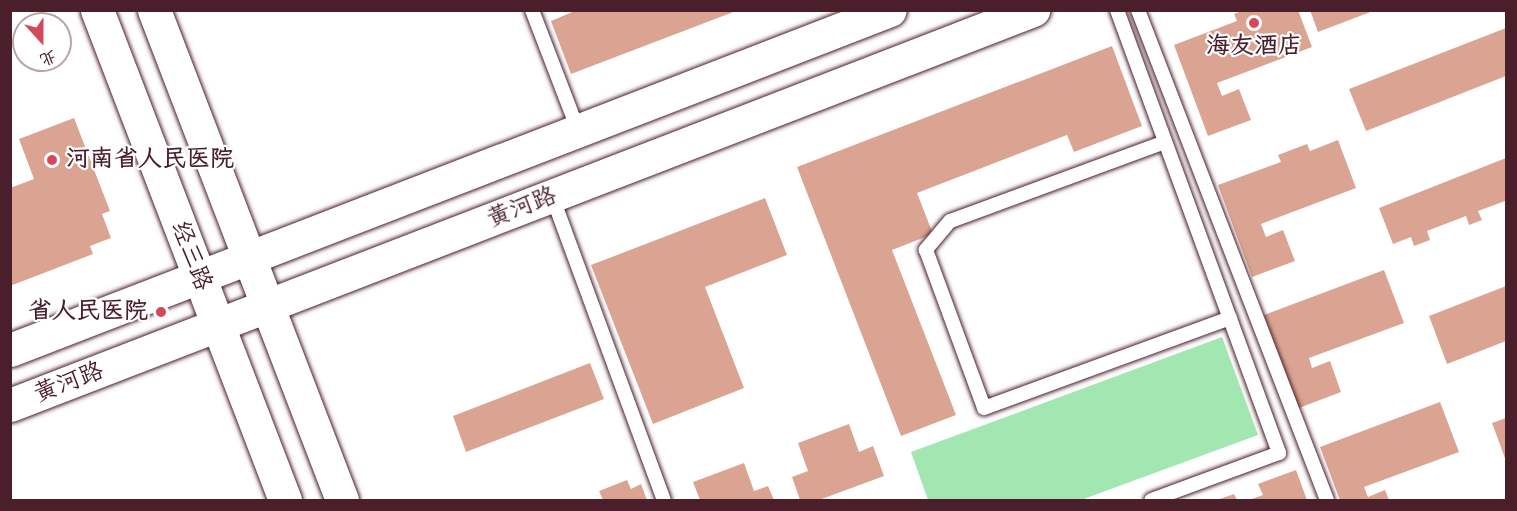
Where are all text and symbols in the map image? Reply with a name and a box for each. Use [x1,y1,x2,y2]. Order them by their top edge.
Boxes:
north arrow [12,12,72,72]
marker: 海友酒店 [1247,16,1261,30]
place label: 海友酒店 [1206,33,1302,61]
text: 北 [37,45,59,70]
place label: 河南省人民医院 [66,146,234,174]
marker: 河南省人民医院 [43,151,61,169]
street label: 黄河路 [483,182,561,234]
street label: 经三路 [165,217,217,295]
place label: 省人民医院 [28,298,148,326]
marker: 省人民医院 [152,303,170,321]
street label: 黄河路 [30,357,108,409]

